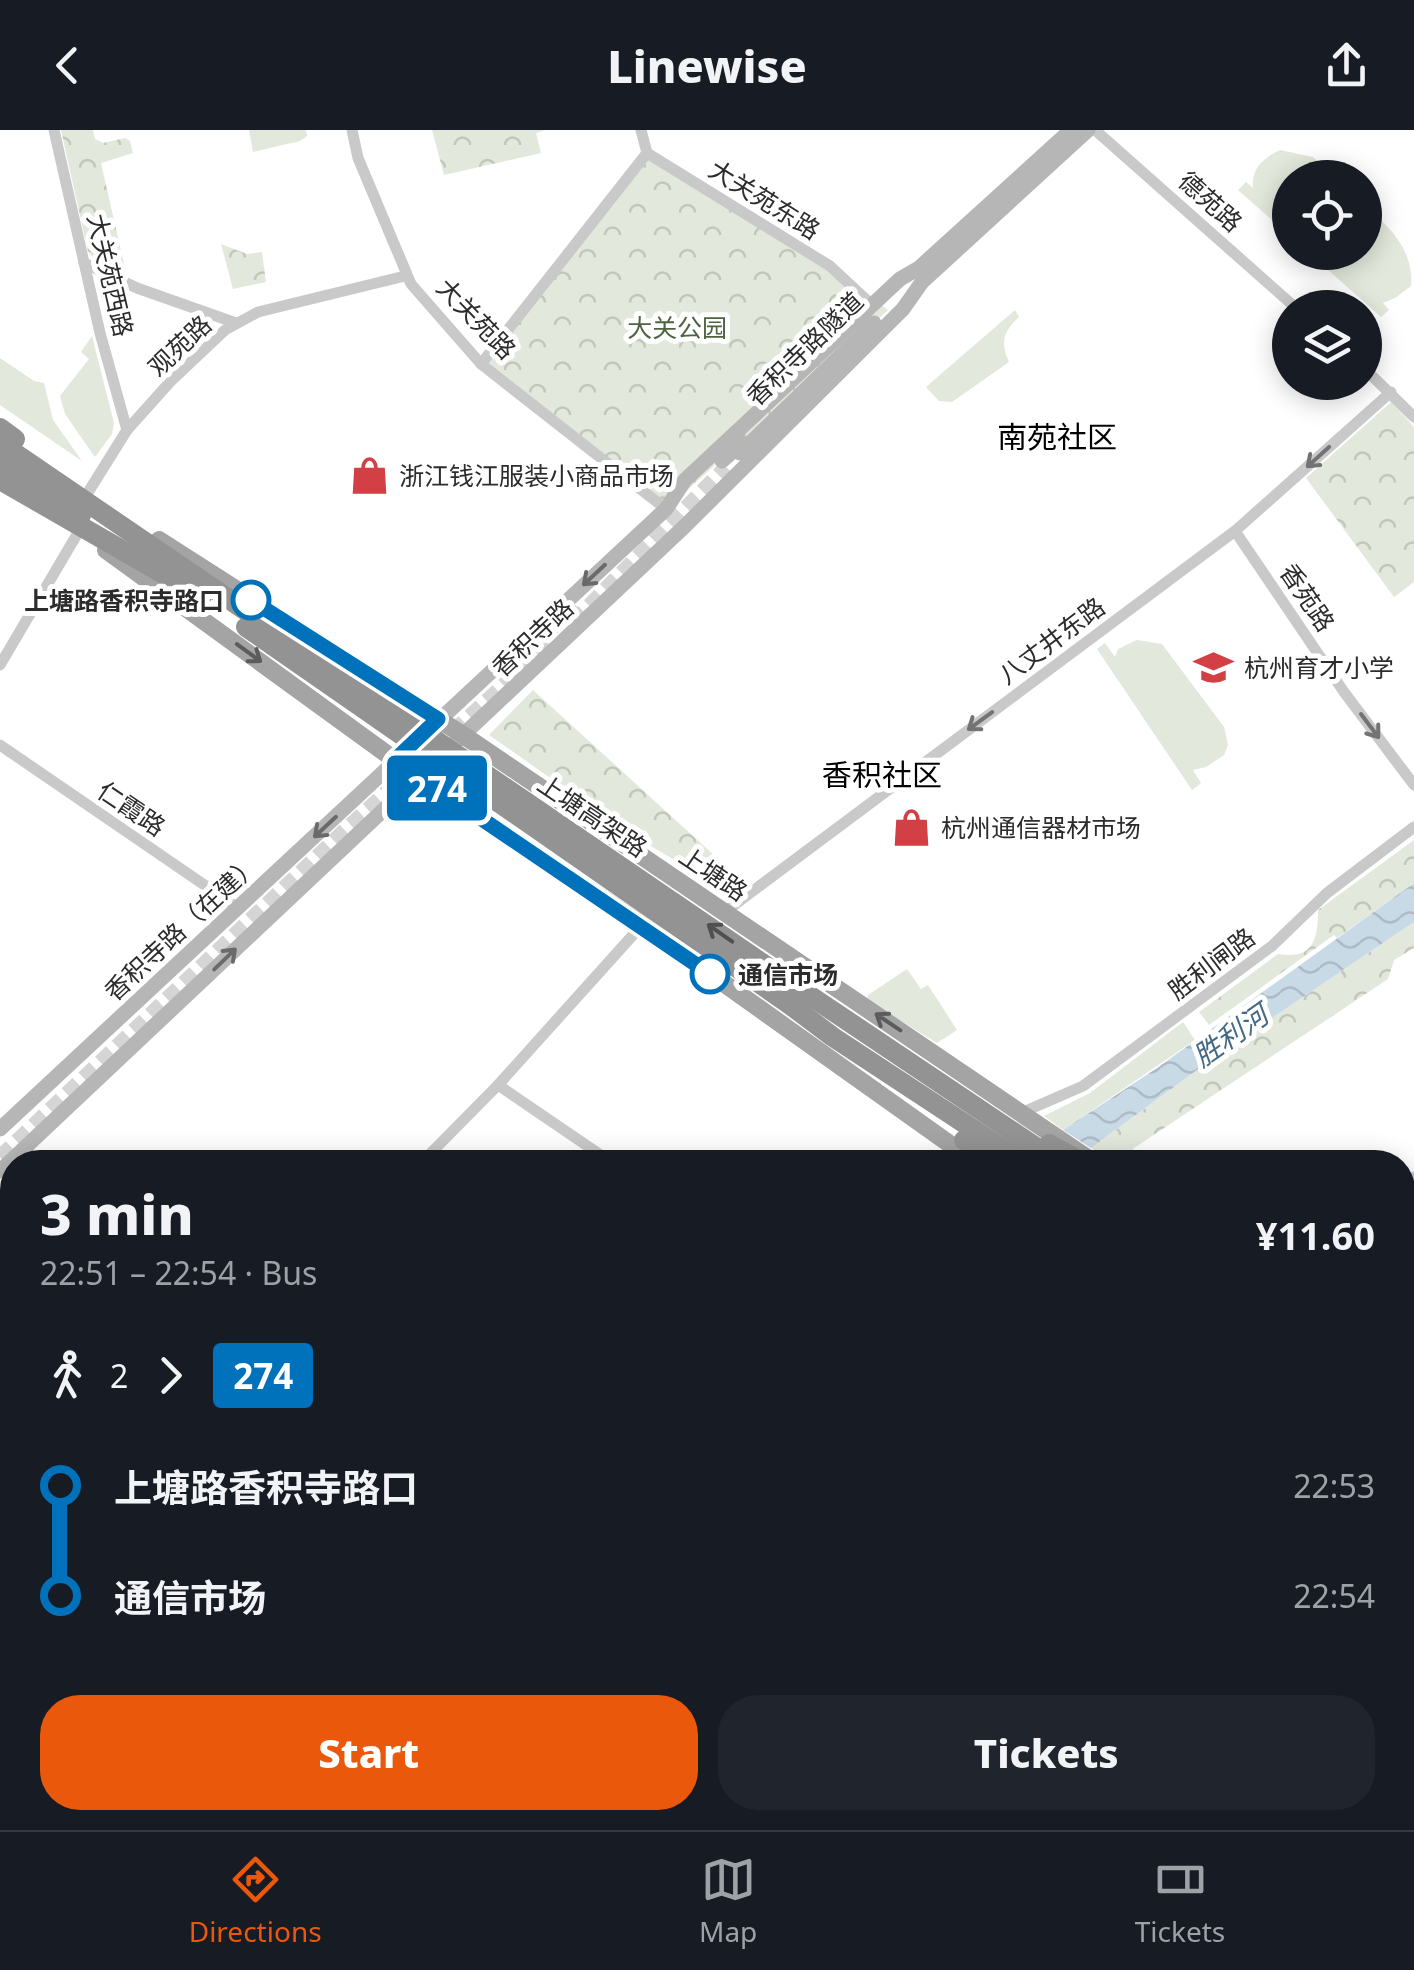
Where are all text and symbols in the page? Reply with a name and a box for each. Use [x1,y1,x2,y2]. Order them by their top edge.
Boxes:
text: Linewise [607,35,807,96]
icon: back [40,38,95,93]
icon: share [1319,38,1374,93]
street label: 大关苑东路 [703,151,827,247]
map controls [1272,160,1382,400]
button: locate [1272,160,1382,270]
street label: 德苑路 [1172,163,1250,239]
street label: 大关苑西路 [80,210,142,340]
street label: 大关苑路 [430,270,524,366]
street label: 香积寺路隧道 [738,284,870,412]
button: layers [1272,290,1382,400]
street label: 观苑路 [140,307,218,383]
park label: 大关公园 [627,310,727,344]
district label: 南苑社区 [997,416,1117,457]
one-way arrow [1306,445,1331,468]
shop icon: 浙江钱江服装小商品市场 [348,454,390,496]
place label: 浙江钱江服装小商品市场 [399,458,674,492]
street label: 香苑路 [1273,556,1343,638]
one-way arrow [582,563,607,586]
marker: 上塘路香积寺路口 [232,581,270,619]
place label: 上塘路香积寺路口 [24,583,224,617]
street label: 八丈井东路 [991,589,1111,691]
street label: 香积寺路 [484,590,580,684]
one-way arrow [235,642,262,663]
school or university icon: 杭州育才小学 [1193,646,1235,688]
place label: 杭州育才小学 [1244,650,1394,684]
one-way arrow [966,711,994,732]
one-way arrow [1360,712,1381,739]
district label: 香积社区 [822,754,942,795]
line badge: 274 [380,756,494,820]
text: 274 [407,765,467,812]
street label: 上塘高架路 [532,766,654,864]
street label: 仁霞路 [91,773,173,843]
shop icon: 杭州通信器材市场 [890,806,932,848]
place label: 杭州通信器材市场 [941,810,1141,844]
one-way arrow [313,815,338,838]
street label: 上塘路 [673,838,755,908]
street label: 香积寺路（在建） [96,846,266,1008]
street label: 胜利闸路 [1161,919,1261,1007]
one-way arrow [707,923,735,944]
one-way arrow [213,947,237,971]
marker: 通信市场 [691,955,729,993]
place label: 通信市场 [738,957,838,991]
water label: 胜利河 [1185,992,1279,1075]
one-way arrow [874,1012,902,1033]
text: 3 min [40,1176,194,1251]
text: ¥11.60 [1256,1209,1375,1261]
text: 22:51 – 22:54 · Bus [40,1251,317,1294]
icon: walk [40,1348,95,1403]
icon: forward [143,1348,198,1403]
text: 274 [233,1352,293,1399]
text: 2 [110,1354,128,1397]
text: 上塘路香积寺路口 [114,1461,418,1513]
text: 22:53 [1293,1464,1375,1507]
text: 通信市场 [114,1571,266,1623]
text: 22:54 [1293,1574,1375,1617]
button: Start [40,1695,698,1810]
button: Tickets [718,1695,1375,1810]
tab: Directions [189,1852,322,1950]
tab: Map [699,1852,757,1950]
tab: Tickets [1135,1852,1225,1950]

